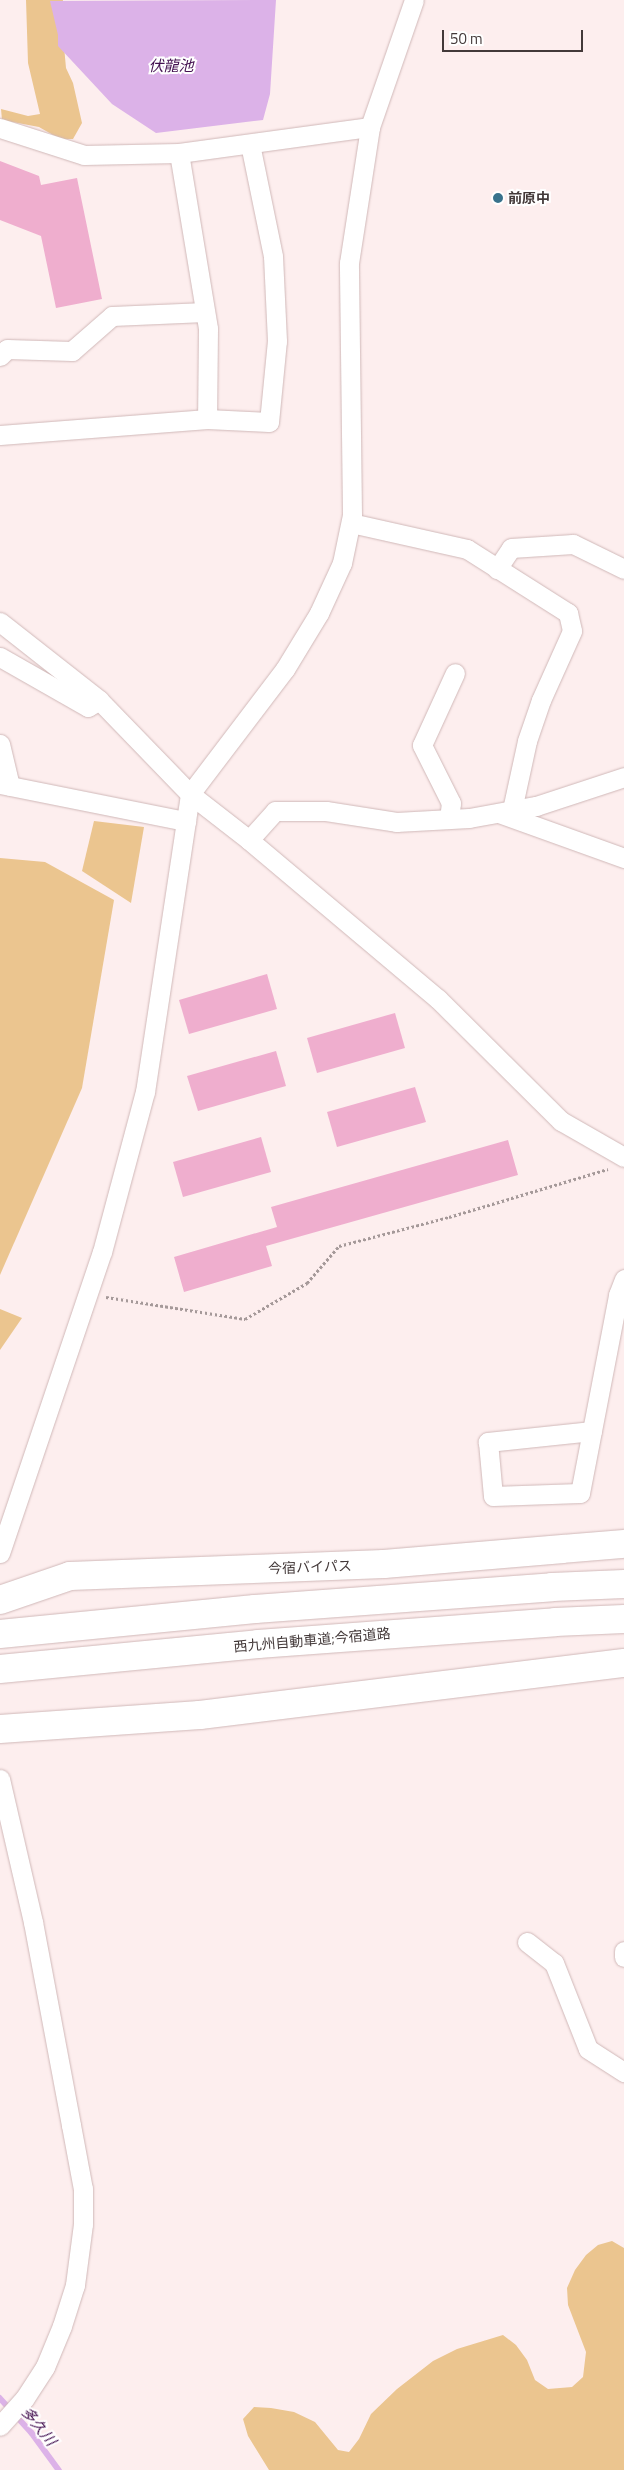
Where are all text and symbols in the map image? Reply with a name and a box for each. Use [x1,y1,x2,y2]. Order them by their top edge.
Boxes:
scale bar [444,20,585,52]
text: 50 m [450,27,483,50]
water label: 伏龍池 [149,57,193,75]
place label: 前原中 [508,190,550,206]
marker: 前原中 [492,192,504,204]
street label: 今宿バイパス [268,1557,352,1577]
street label: 西九州自動車道;今宿道路 [233,1625,391,1655]
water label: 多久川 [18,2403,60,2449]

